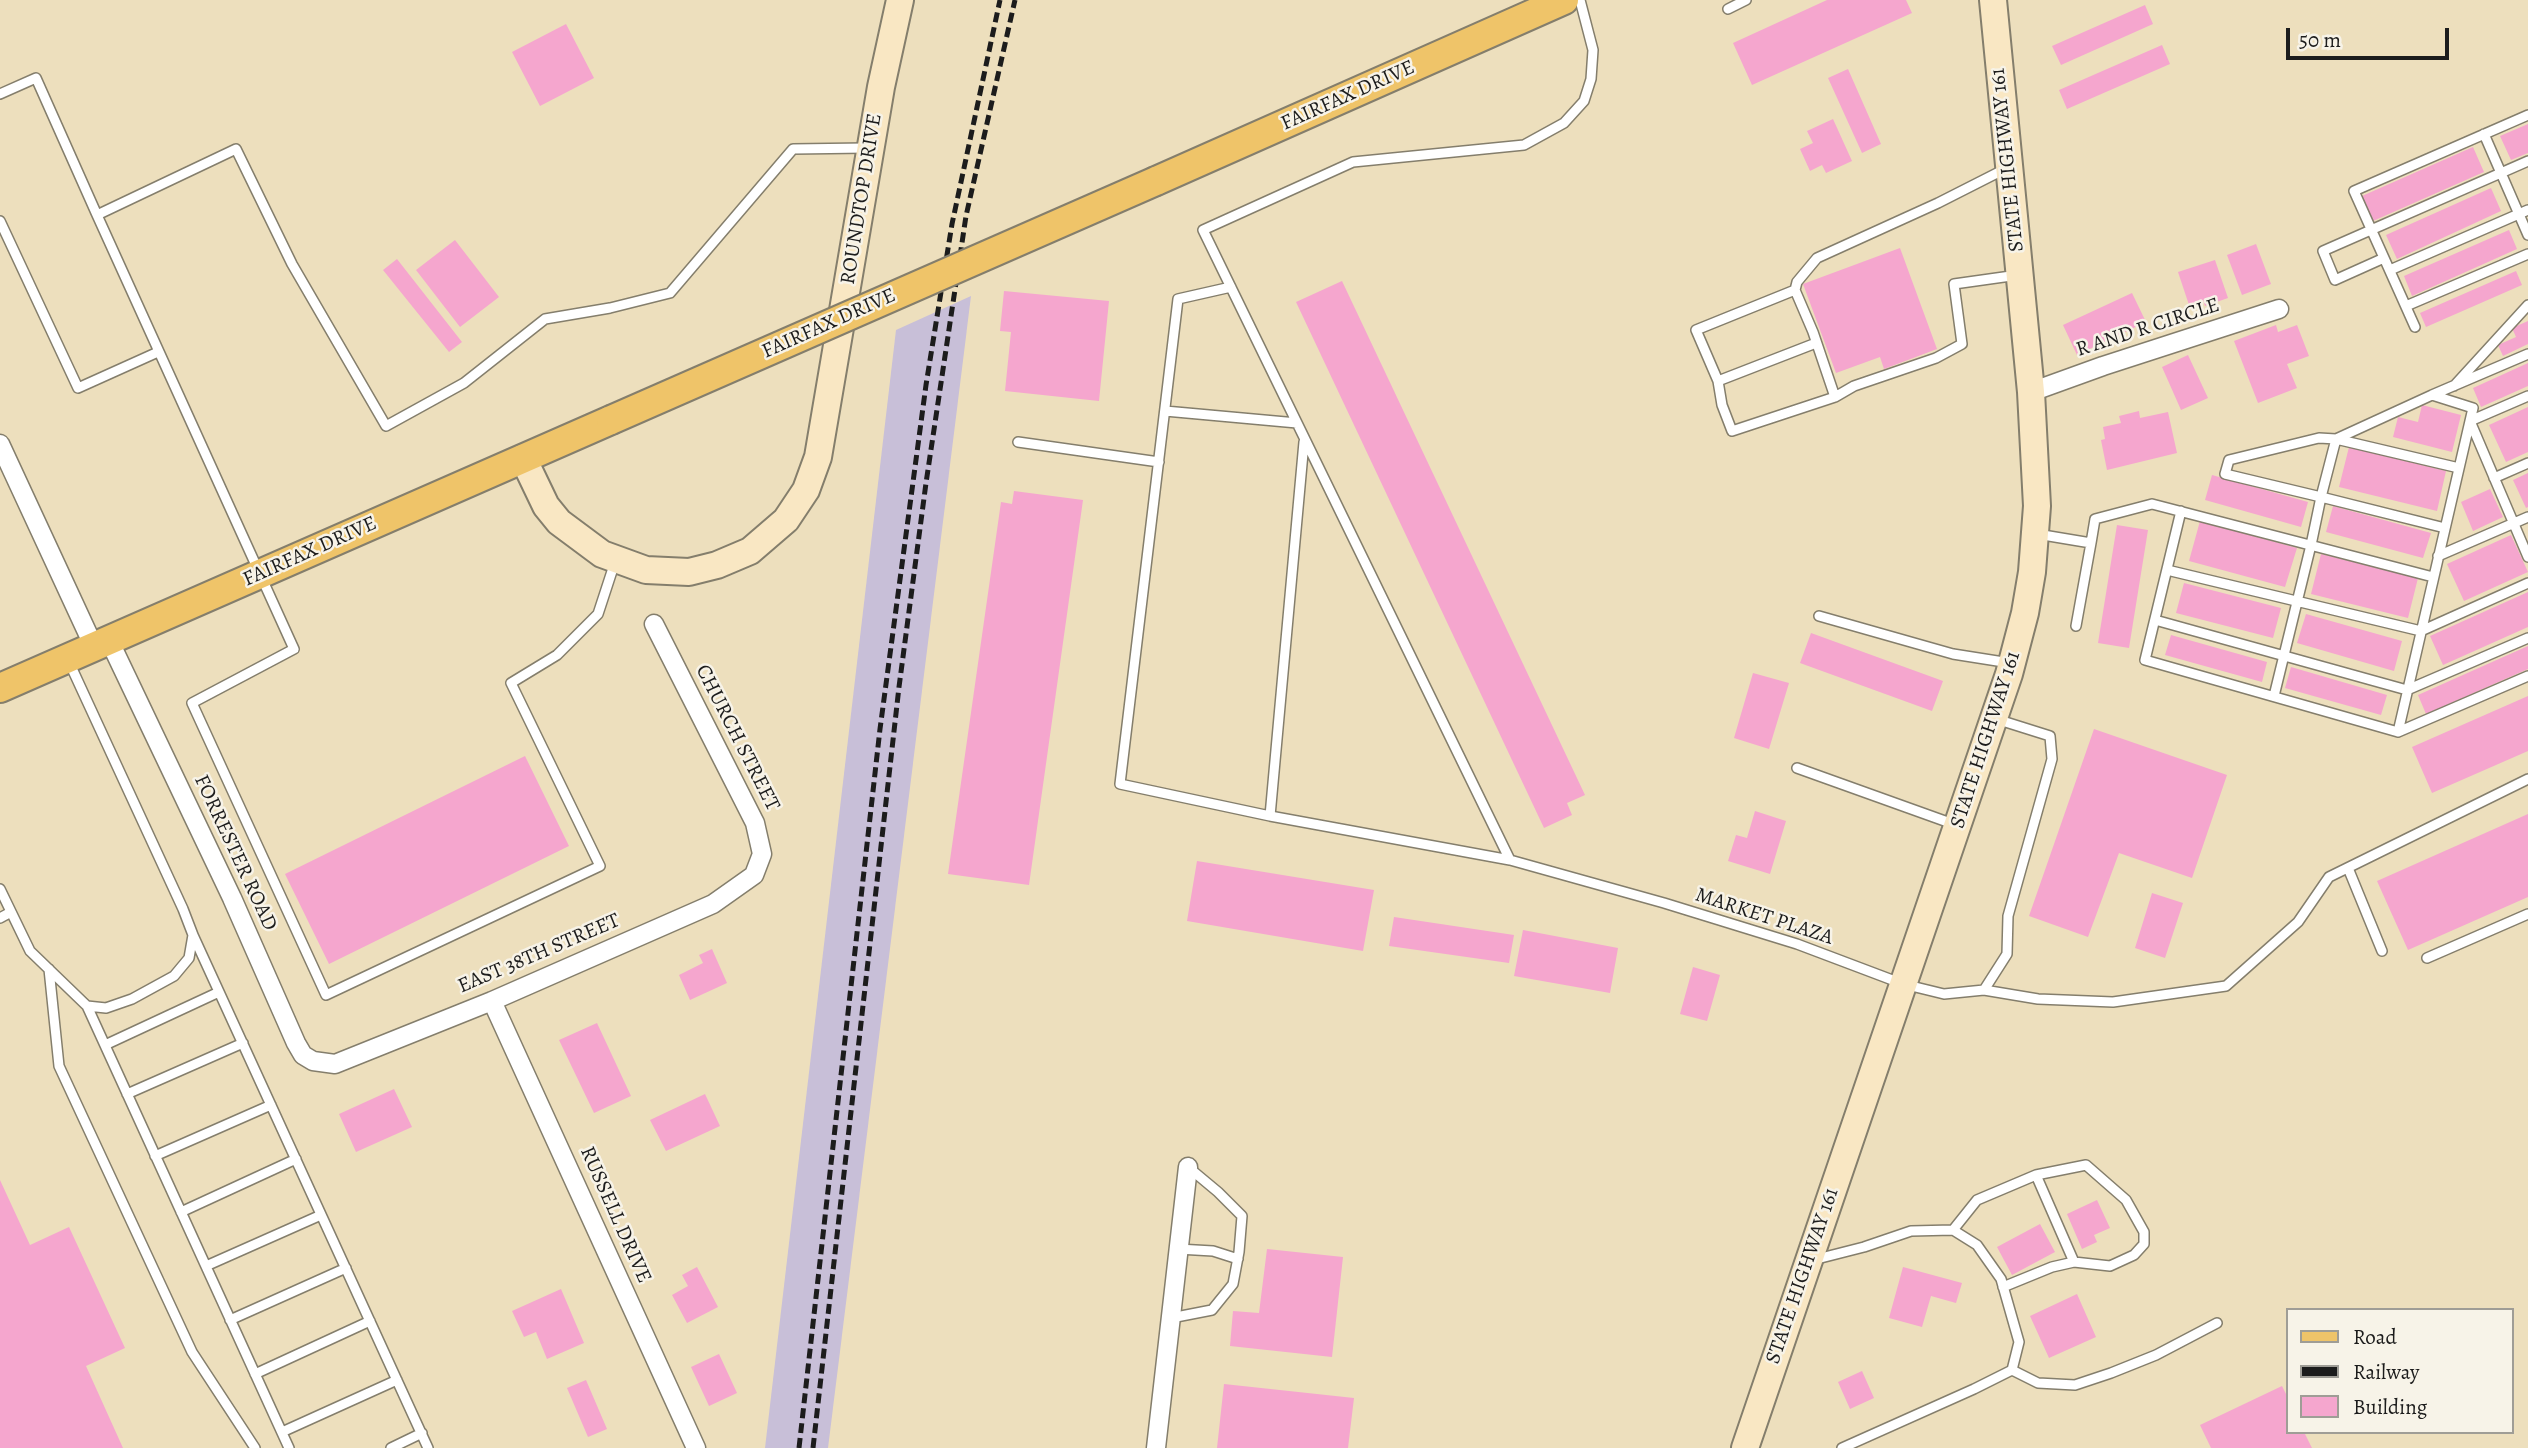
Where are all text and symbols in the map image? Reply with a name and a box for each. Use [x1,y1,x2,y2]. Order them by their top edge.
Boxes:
scale bar [2290,14,2453,58]
text: 50 m [2299,26,2341,54]
street label: FAIRFAX DRIVE [1277,55,1419,137]
street label: STATE HIGHWAY 161 [1986,67,2030,253]
street label: ROUNDTOP DRIVE [836,112,888,286]
street label: FAIRFAX DRIVE [758,283,900,365]
street label: R AND R CIRCLE [2073,293,2223,363]
street label: FAIRFAX DRIVE [239,511,381,593]
street label: STATE HIGHWAY 161 [1945,648,2027,832]
street label: CHURCH STREET [689,661,785,815]
street label: FORRESTER ROAD [188,771,282,935]
street label: MARKET PLAZA [1692,883,1836,951]
street label: EAST 38TH STREET [454,909,624,999]
street label: RUSSELL DRIVE [574,1143,656,1287]
street label: STATE HIGHWAY 161 [1761,1185,1845,1367]
legend [2286,1308,2514,1434]
text: Road [2353,1323,2397,1351]
text: Railway [2353,1358,2419,1386]
text: Building [2353,1393,2427,1421]

